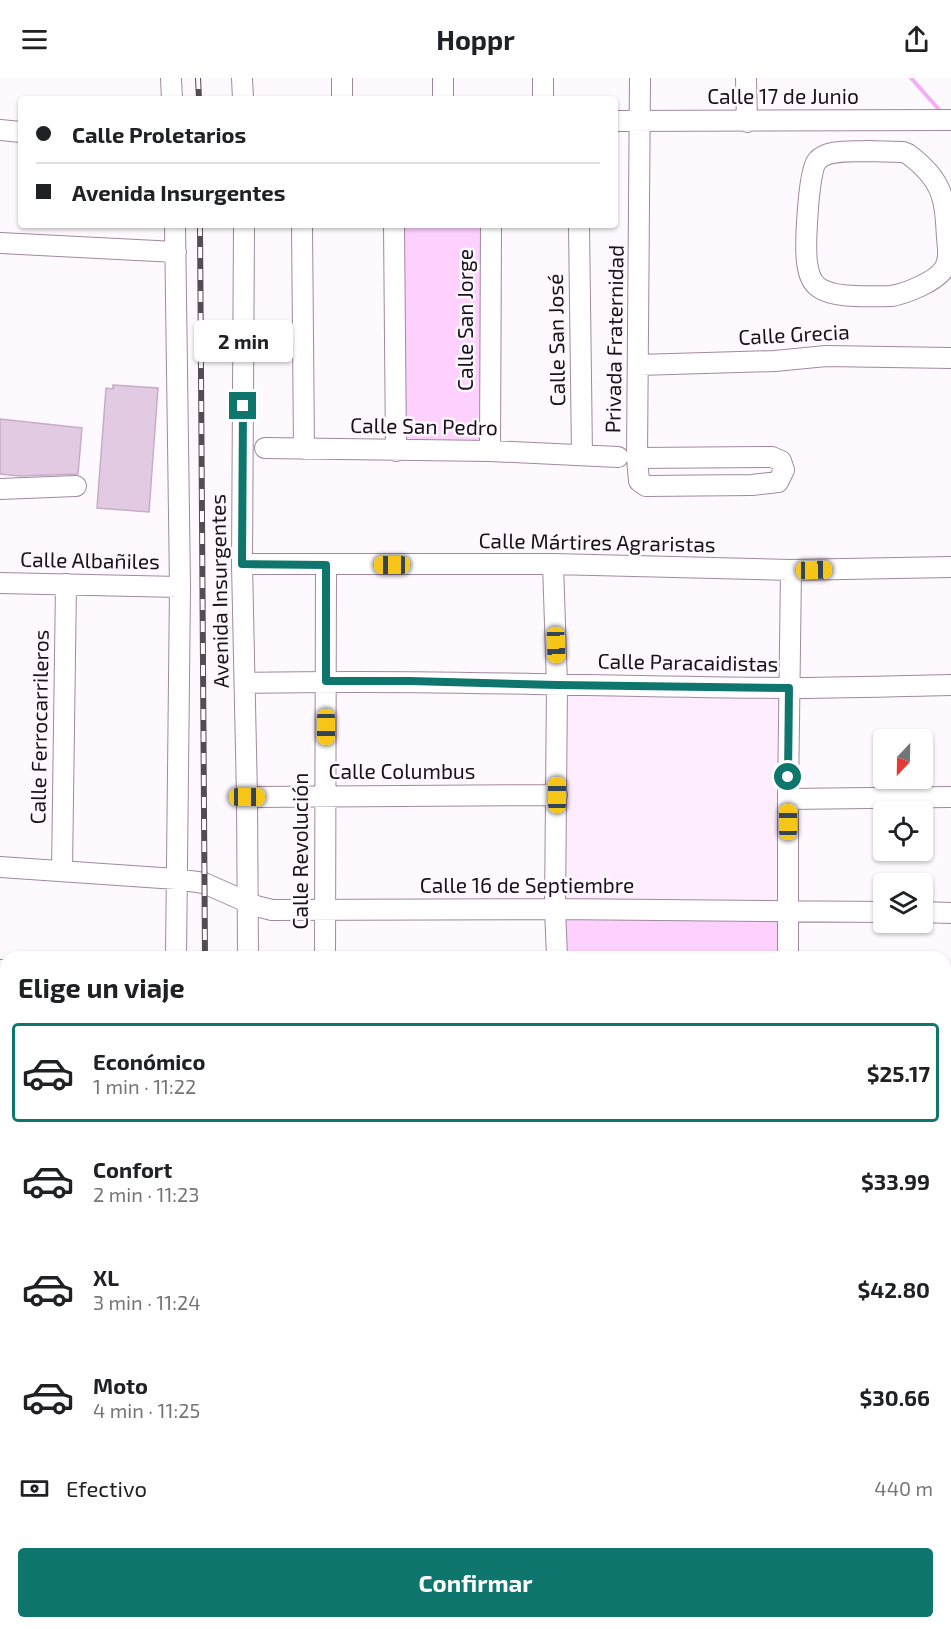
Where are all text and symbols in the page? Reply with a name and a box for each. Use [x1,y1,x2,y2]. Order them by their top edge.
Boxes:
icon: menu [18,23,51,56]
text: Hoppr [436,23,515,55]
icon: share [900,23,933,56]
street label: Calle 17 de Junio [707,83,859,108]
text: Calle Proletarios [72,121,246,147]
text: Avenida Insurgentes [72,179,285,205]
street label: Privada Fraternidad [599,245,628,433]
street label: Calle San Jorge [452,249,477,391]
street label: Calle San José [542,273,569,407]
street label: Calle Grecia [738,318,850,349]
callout: 2 min [194,319,292,361]
text: 2 min [218,329,269,353]
route end [229,392,256,419]
street label: Calle San Pedro [350,412,498,439]
street label: Avenida Insurgentes [204,494,233,688]
street label: Calle Mártires Agraristas [478,527,716,556]
street label: Calle Albañiles [20,546,160,573]
car [374,556,410,574]
car [796,561,832,579]
car [546,627,566,663]
street label: Calle Ferrocarrileros [24,629,53,825]
street label: Calle Paracaidistas [597,647,779,676]
car [317,709,335,745]
north arrow [873,729,933,789]
map controls [873,729,933,933]
street label: Calle Columbus [328,758,476,783]
route start [774,763,801,790]
street label: Calle Revolución [287,773,312,929]
car [548,777,566,813]
car [229,788,265,806]
button: locate [873,801,933,861]
car [779,804,797,840]
street label: Calle 16 de Septiembre [420,872,634,897]
button: layers [873,873,933,933]
text: Elige un viaje [18,971,185,1003]
icon: car [21,1046,75,1100]
text: Económico [93,1048,205,1074]
text: $25.17 [867,1060,930,1086]
text: 1 min · 11:22 [93,1074,196,1098]
icon: car [21,1154,75,1208]
text: Confort [93,1156,172,1182]
text: $33.99 [861,1168,930,1194]
text: 2 min · 11:23 [93,1182,199,1206]
icon: car [21,1262,75,1316]
text: XL [93,1264,119,1290]
text: $42.80 [857,1276,930,1302]
text: 3 min · 11:24 [93,1290,201,1314]
icon: car [21,1370,75,1424]
text: Moto [93,1372,148,1398]
text: $30.66 [860,1384,930,1410]
text: 4 min · 11:25 [93,1398,200,1422]
icon: cash [18,1472,51,1505]
text: Efectivo [66,1475,147,1501]
text: 440 m [874,1476,933,1500]
button: Confirmar [18,1548,933,1617]

